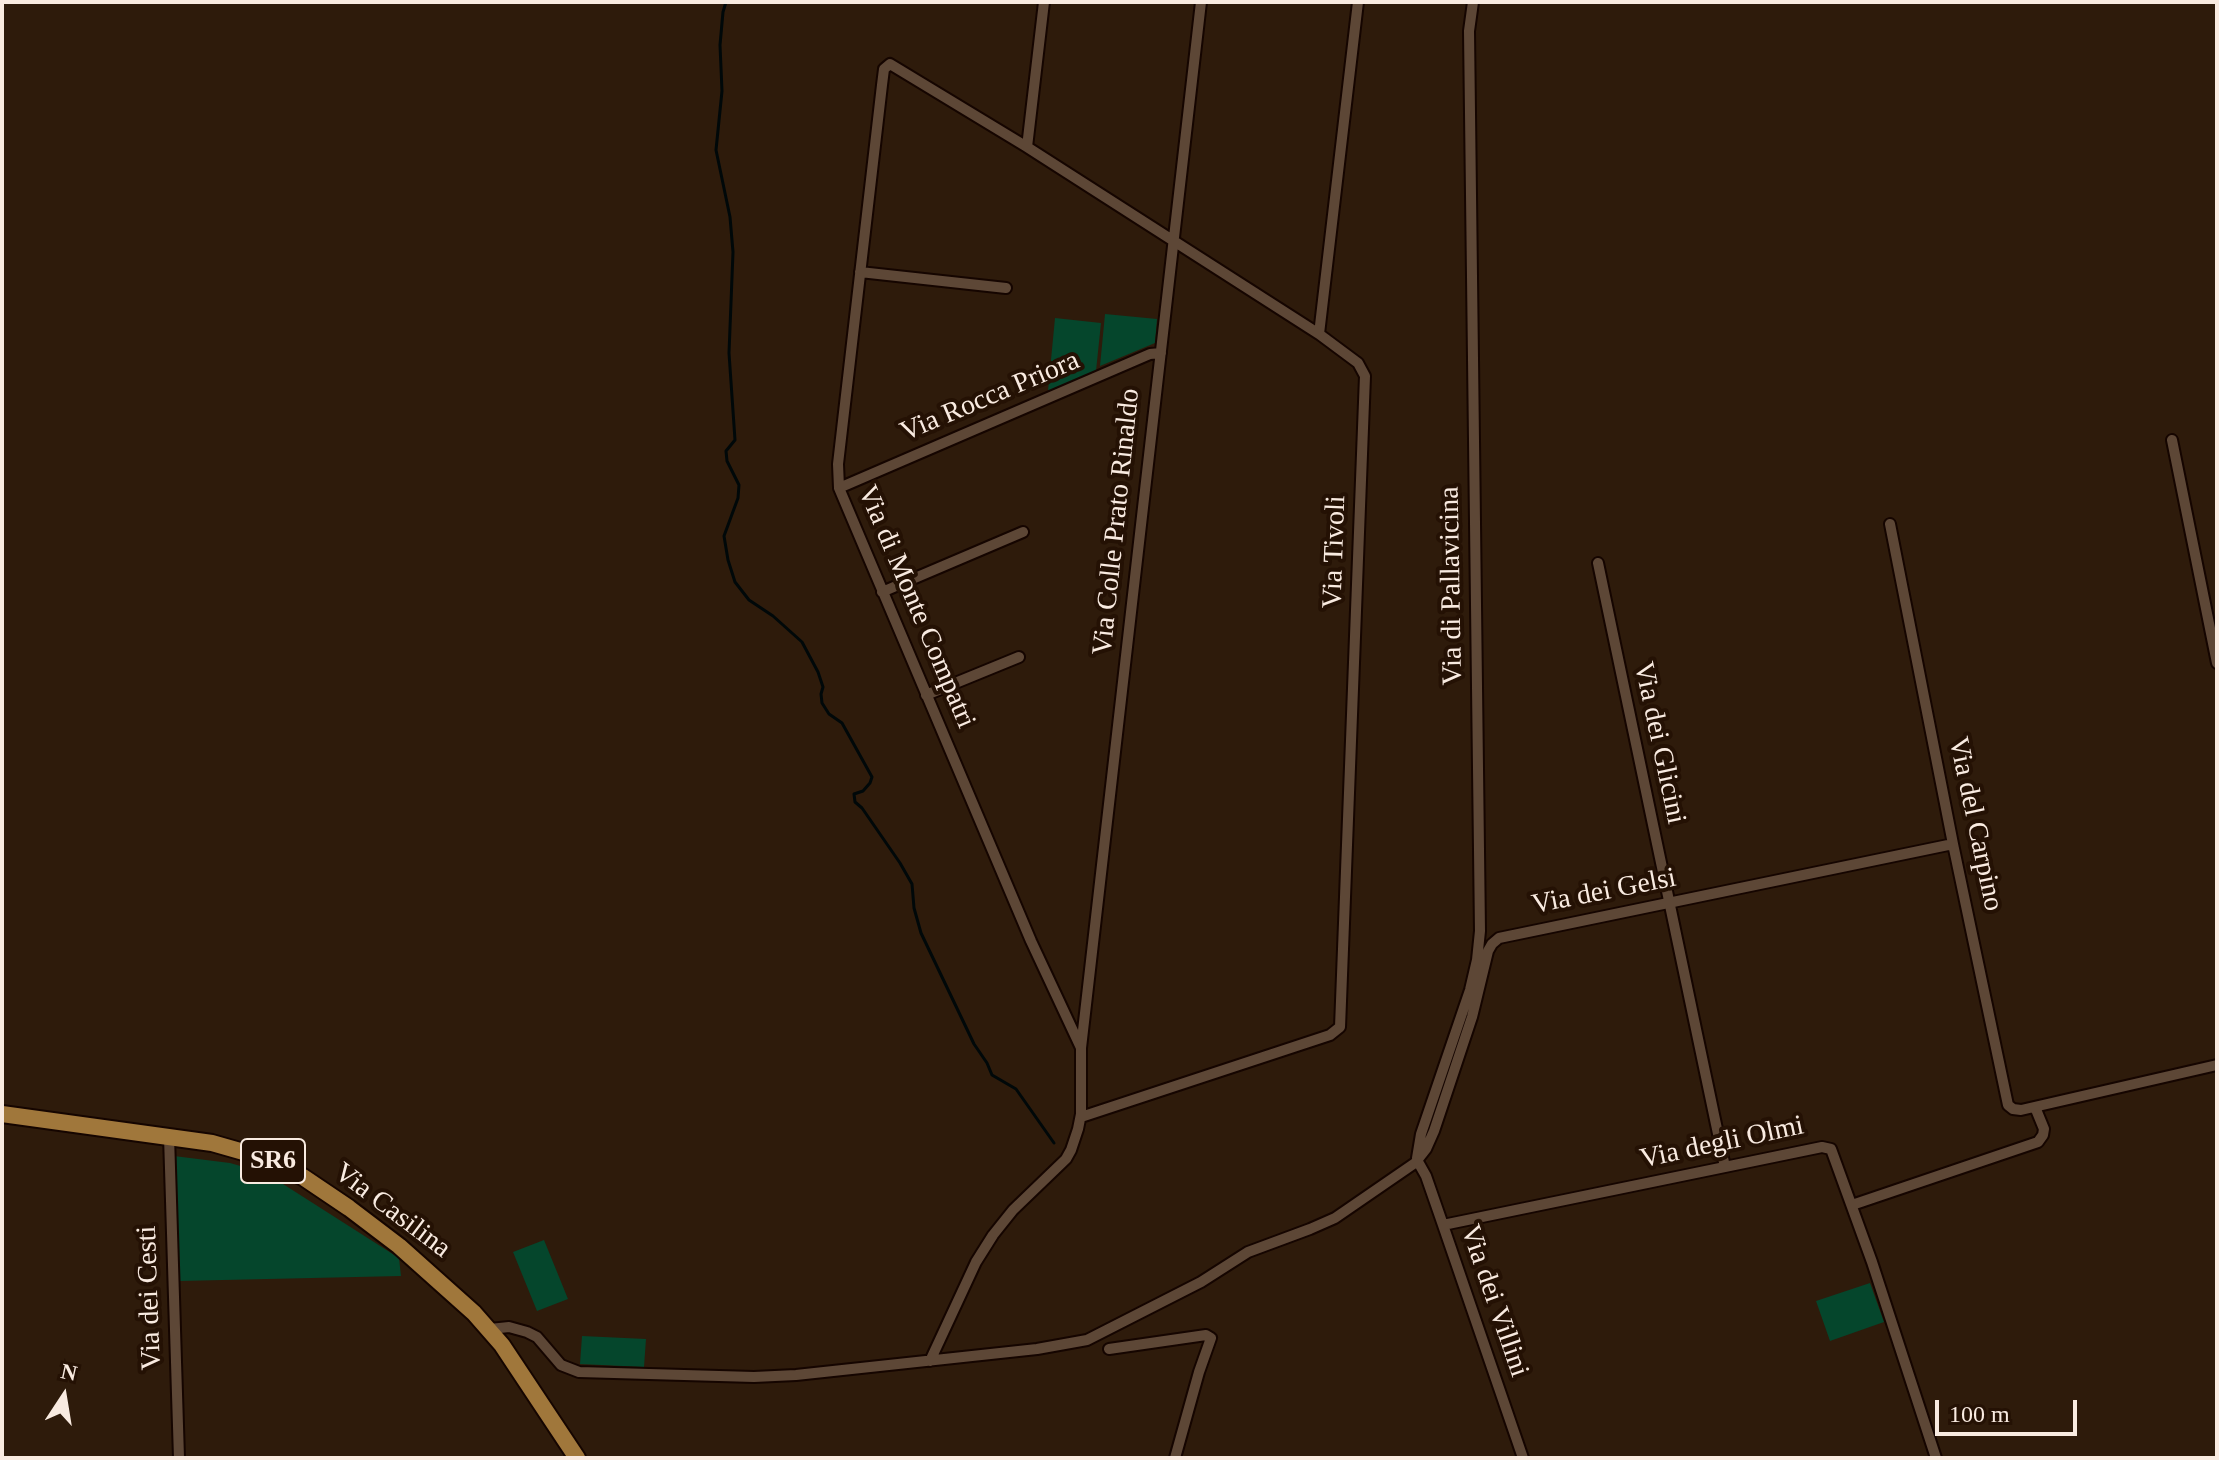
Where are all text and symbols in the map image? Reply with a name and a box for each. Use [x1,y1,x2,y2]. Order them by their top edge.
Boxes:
street label: Via Rocca Priora [895,344,1085,450]
street label: Via Colle Prato Rinaldo [1086,387,1148,657]
street label: Via di Monte Compatri [850,481,982,733]
street label: Via di Pallavicina [1433,486,1471,686]
street label: Via Tivoli [1316,495,1354,609]
street label: Via dei Glicini [1625,659,1693,827]
street label: Via del Carpino [1940,734,2010,914]
street label: Via dei Gelsi [1529,862,1679,922]
street label: Via degli Olmi [1637,1109,1807,1177]
road number: SR6 [241,1139,305,1183]
street label: Via Casilina [327,1156,457,1266]
street label: Via dei Villini [1452,1221,1536,1381]
street label: Via dei Cesti [131,1225,169,1371]
north arrow [24,1356,104,1436]
text: N [59,1358,79,1386]
scale bar [1939,1384,2081,1434]
text: 100 m [1949,1401,2010,1427]

